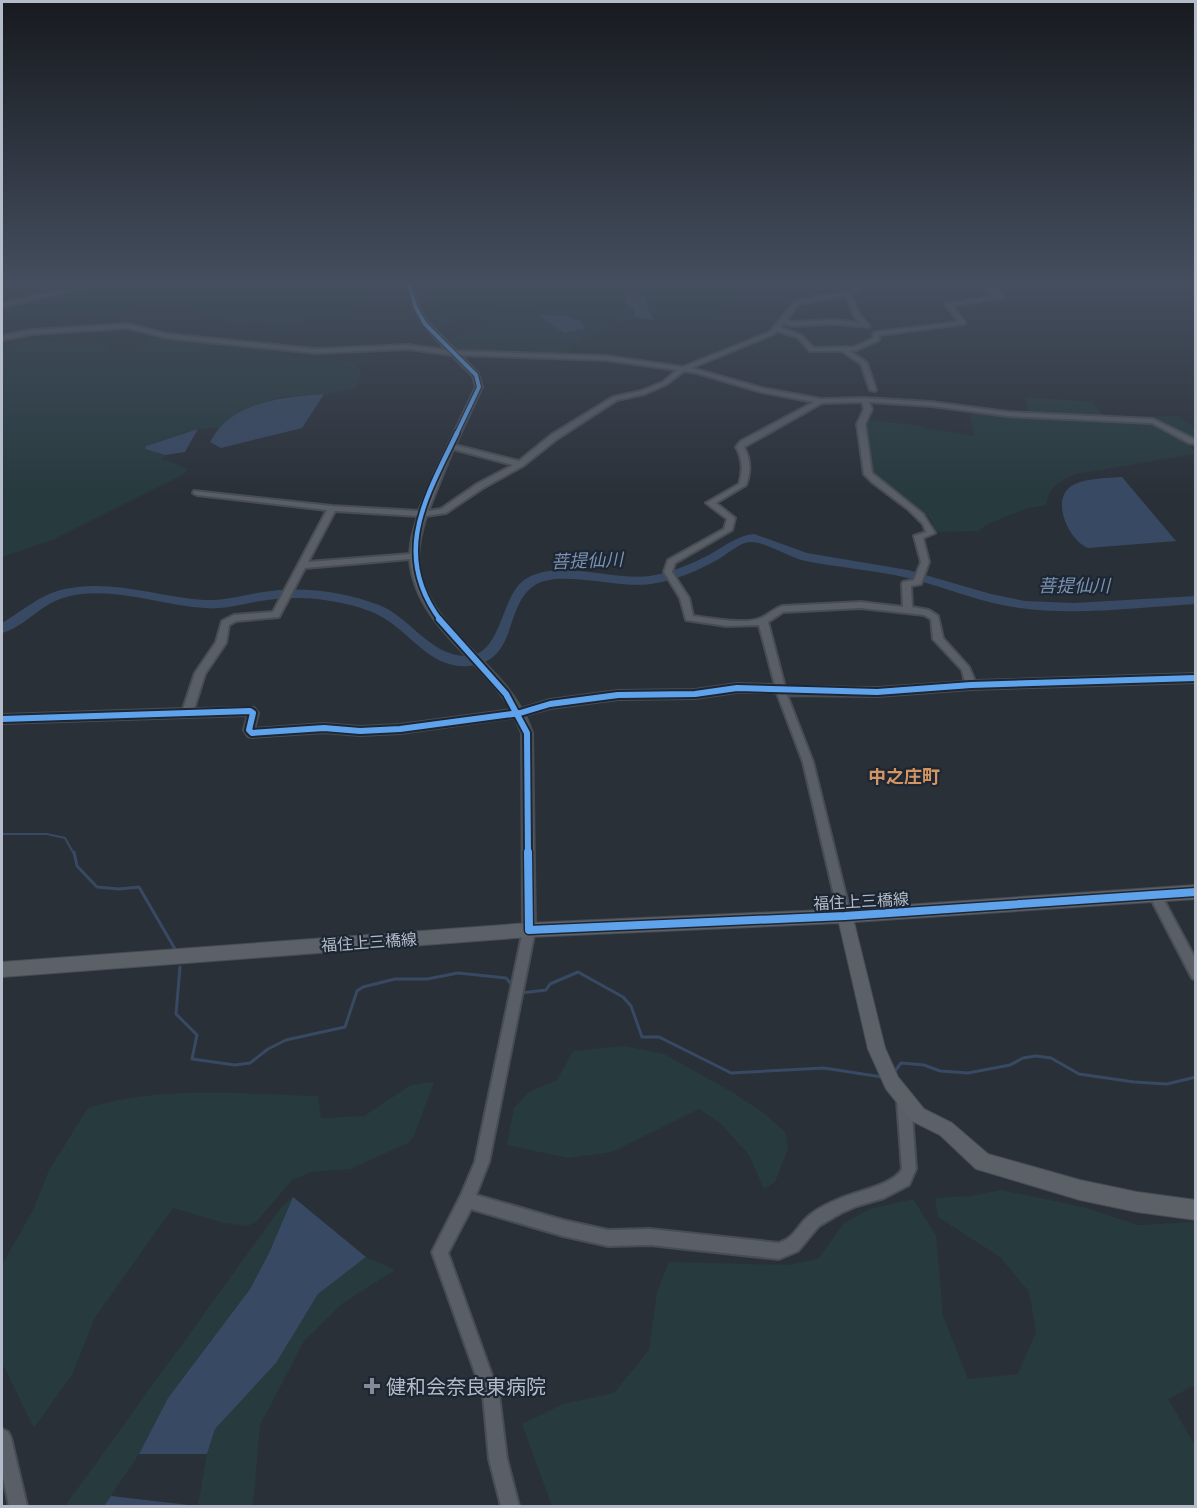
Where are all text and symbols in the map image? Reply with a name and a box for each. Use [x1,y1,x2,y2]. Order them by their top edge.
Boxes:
water label: 菩提仙川 [551,549,625,571]
water label: 菩提仙川 [1038,575,1112,595]
district label: 中之庄町 [868,766,940,786]
street label: 福住上三橋線 [813,889,909,913]
street label: 福住上三橋線 [320,930,418,954]
place label: 健和会奈良東病院 [386,1375,546,1398]
marker: 健和会奈良東病院 [363,1377,381,1395]

